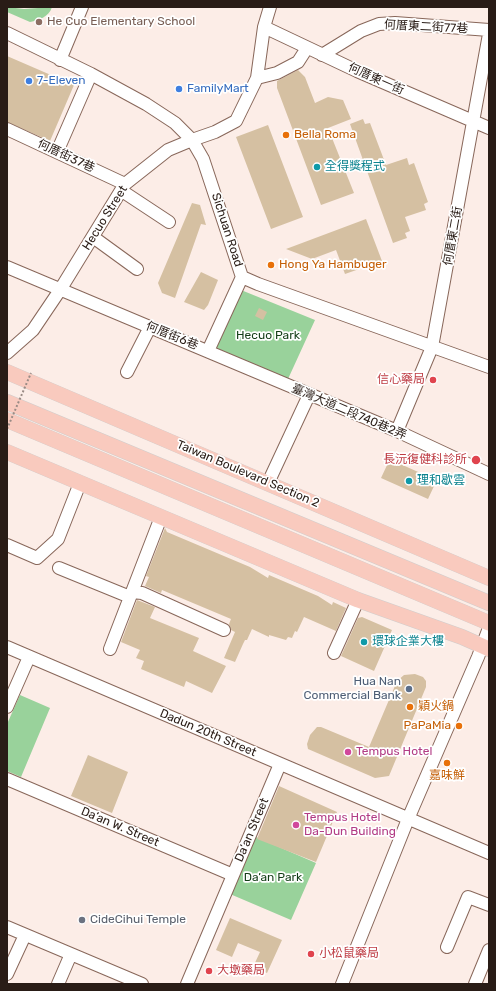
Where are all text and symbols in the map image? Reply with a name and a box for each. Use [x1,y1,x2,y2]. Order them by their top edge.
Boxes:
place label: He Cuo Elementary School [47,15,195,29]
marker: He Cuo Elementary School [34,17,44,27]
street label: 何厝東二街77巷 [384,18,468,36]
street label: 何厝東一街 [346,60,406,98]
place label: 7-Eleven [37,74,86,88]
marker: 7-Eleven [24,76,34,86]
place label: FamilyMart [187,82,249,96]
marker: FamilyMart [174,84,184,94]
place label: Bella Roma [294,128,356,142]
marker: Bella Roma [281,130,291,140]
street label: 何厝街37巷 [35,137,97,175]
place label: 全得獎程式 [325,160,385,174]
marker: 全得獎程式 [312,162,322,172]
street label: Hecuo Street [79,183,131,253]
street label: Sichuan Road [208,191,246,269]
street label: 何厝東二街 [441,205,465,267]
place label: Hong Ya Hambuger [279,258,387,272]
marker: Hong Ya Hambuger [266,260,276,270]
street label: 何厝街6巷 [144,319,200,353]
park label: Hecuo Park [236,329,300,343]
place label: 信心藥局 [377,373,425,387]
marker: 信心藥局 [428,375,438,385]
street label: 臺灣大道二段740巷2弄 [289,381,409,443]
street label: Taiwan Boulevard Section 2 [175,437,321,511]
place label: 長沅復健科診所 [383,453,467,467]
marker: 長沅復健科診所 [470,454,482,466]
place label: 理和歇雲 [417,474,465,488]
marker: 理和歇雲 [404,476,414,486]
place label: 環球企業大樓 [372,635,444,649]
marker: 環球企業大樓 [359,637,369,647]
place label: Hua Nan Commercial Bank [304,675,401,703]
marker: Hua Nan Commercial Bank [404,684,414,694]
place label: 穎火鍋 [418,700,454,714]
marker: 穎火鍋 [405,702,415,712]
street label: Dadun 20th Street [157,706,259,760]
place label: PaPaMia [404,719,451,733]
marker: PaPaMia [454,721,464,731]
place label: Tempus Hotel [356,745,432,759]
marker: Tempus Hotel [343,747,353,757]
marker: 嘉味鮮 [442,758,452,768]
place label: 嘉味鮮 [429,769,465,783]
street label: Da’an Street [232,796,272,864]
street label: Da’an W. Street [79,804,161,850]
place label: Tempus Hotel Da-Dun Building [304,811,396,839]
marker: Tempus Hotel Da-Dun Building [291,820,301,830]
park label: Da’an Park [244,871,302,885]
place label: CideCihui Temple [90,913,186,927]
marker: CideCihui Temple [77,915,87,925]
place label: 小松鼠藥局 [319,947,379,961]
marker: 小松鼠藥局 [306,949,316,959]
place label: 大墩藥局 [217,964,265,978]
marker: 大墩藥局 [204,966,214,976]

